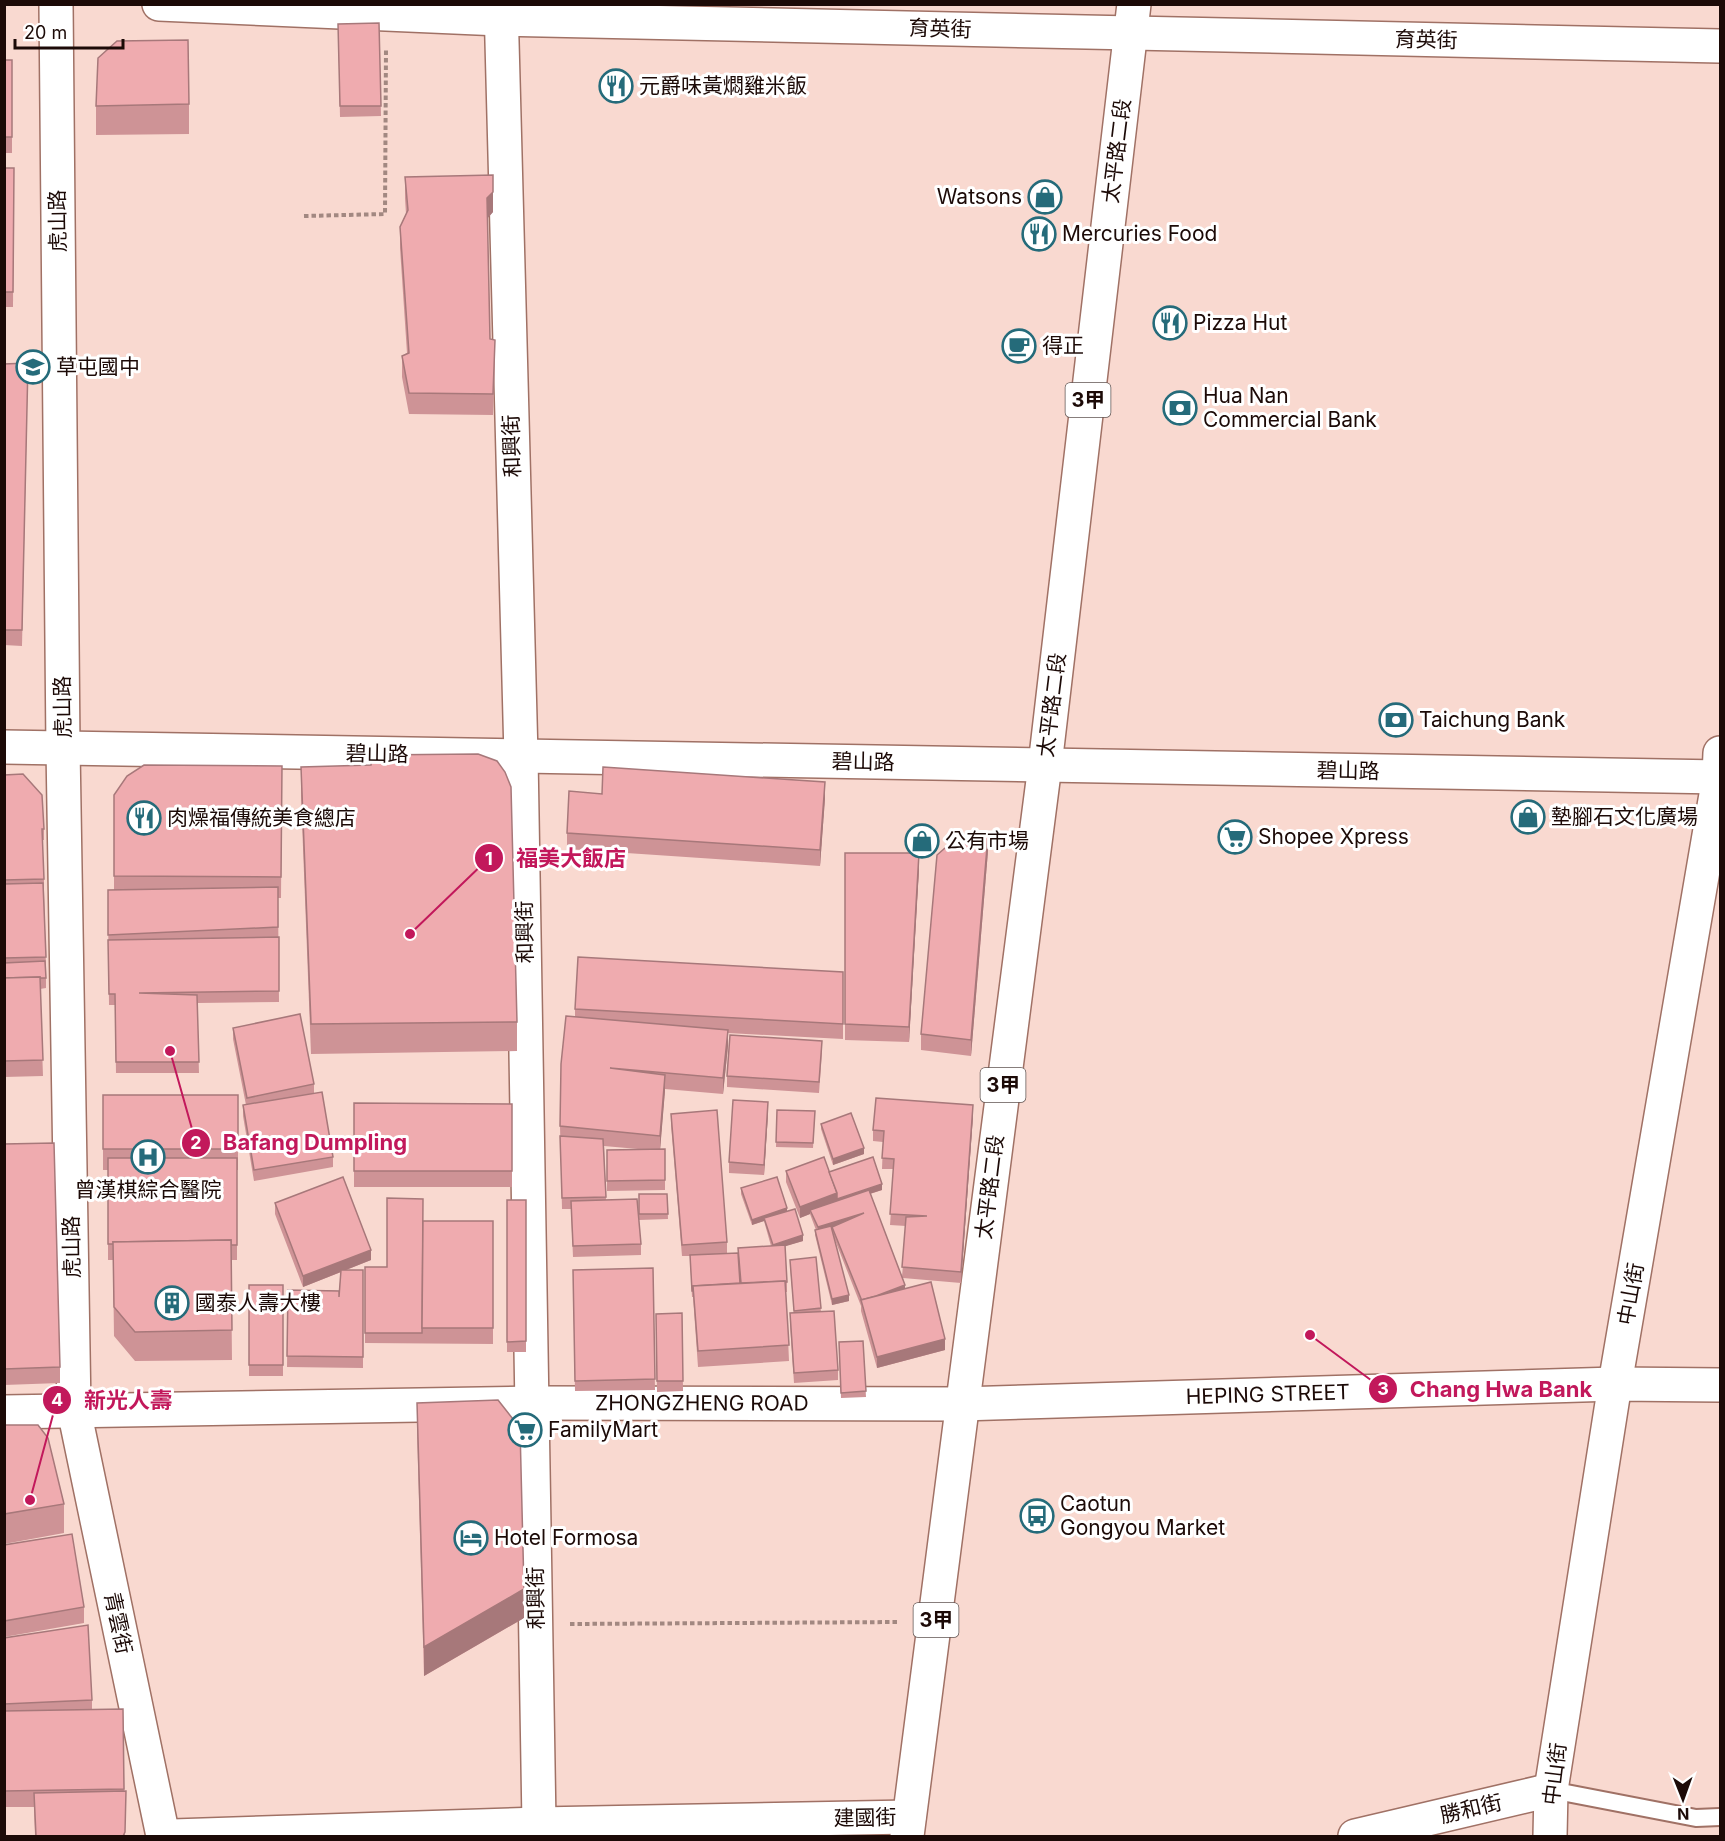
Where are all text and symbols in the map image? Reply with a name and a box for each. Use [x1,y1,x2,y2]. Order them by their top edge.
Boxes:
scale bar [15,12,123,50]
street label: 育英街 [908,15,972,42]
text: 20 m [24,22,67,43]
street label: 育英街 [1394,26,1458,53]
restaurant icon: 元爵味黃燜雞米飯 [598,68,634,104]
place label: 元爵味黃燜雞米飯 [639,73,807,98]
street label: 太平路二段 [1098,97,1135,205]
shop icon: Watsons [1027,179,1063,215]
place label: Watsons [937,184,1022,209]
street label: 虎山路 [44,189,71,253]
restaurant icon: Mercuries Food [1021,216,1057,252]
place label: Mercuries Food [1062,221,1217,246]
restaurant icon: Pizza Hut [1152,305,1188,341]
place label: Pizza Hut [1193,310,1287,335]
cafe icon: 得正 [1001,328,1037,364]
place label: 得正 [1042,333,1084,358]
school or university icon: 草屯國中 [15,349,51,385]
place label: 草屯國中 [56,354,140,379]
road number: 3甲 [1066,383,1110,417]
place label: Hua Nan Commercial Bank [1203,383,1377,432]
bank icon: Hua Nan Commercial Bank [1162,390,1198,426]
street label: 和興街 [498,414,525,478]
street label: 太平路二段 [1033,651,1070,759]
street label: 虎山路 [49,675,76,739]
bank icon: Taichung Bank [1378,702,1414,738]
place label: Taichung Bank [1419,707,1566,732]
street label: 碧山路 [345,740,409,767]
street label: 碧山路 [831,748,895,775]
street label: 碧山路 [1316,757,1380,784]
shop icon: 墊腳石文化廣場 [1510,799,1546,835]
restaurant icon: 肉燥福傳統美食總店 [126,800,162,836]
place label: 墊腳石文化廣場 [1551,804,1698,829]
place label: 肉燥福傳統美食總店 [167,805,356,830]
supermarket icon: Shopee Xpress [1217,819,1253,855]
shop icon: 公有市場 [904,823,940,859]
place label: Shopee Xpress [1258,824,1409,849]
place label: 公有市場 [945,828,1029,853]
callout: 福美大飯店 [474,838,638,878]
text: 福美大飯店 [516,845,626,871]
text: 1 [485,848,493,869]
street label: 和興街 [511,900,538,964]
road number: 3甲 [980,1068,1026,1102]
callout: Bafang Dumpling [181,1123,419,1163]
text: Bafang Dumpling [223,1129,407,1155]
text: 2 [190,1132,202,1153]
street label: 太平路二段 [971,1133,1008,1241]
hospital icon: 曾漢棋綜合醫院 [130,1139,166,1175]
place label: 曾漢棋綜合醫院 [75,1177,222,1202]
street label: 虎山路 [58,1215,85,1279]
street label: 中山街 [1613,1261,1648,1327]
building icon: 國泰人壽大樓 [154,1285,190,1321]
place label: 國泰人壽大樓 [195,1290,321,1315]
callout: Chang Hwa Bank [1368,1369,1605,1409]
text: Chang Hwa Bank [1410,1376,1592,1402]
text: 3 [1377,1378,1389,1399]
street label: HEPING STREET [1185,1379,1350,1409]
callout: 新光人壽 [42,1380,184,1420]
text: 新光人壽 [84,1387,172,1413]
text: 4 [51,1389,63,1410]
street label: ZHONGZHENG ROAD [595,1390,809,1416]
supermarket icon: FamilyMart [507,1412,543,1448]
place label: FamilyMart [548,1417,658,1442]
place label: Caotun Gongyou Market [1060,1491,1225,1540]
bus stop icon: Caotun Gongyou Market [1019,1498,1055,1534]
hotel icon: Hotel Formosa [453,1520,489,1556]
place label: Hotel Formosa [494,1525,638,1550]
street label: 和興街 [522,1566,549,1630]
street label: 青雲街 [100,1589,137,1656]
road number: 3甲 [914,1603,958,1637]
street label: 中山街 [1538,1741,1571,1807]
north arrow [1653,1769,1713,1829]
street label: 勝和街 [1437,1789,1504,1828]
street label: 建國街 [833,1804,897,1831]
text: N [1677,1804,1690,1824]

